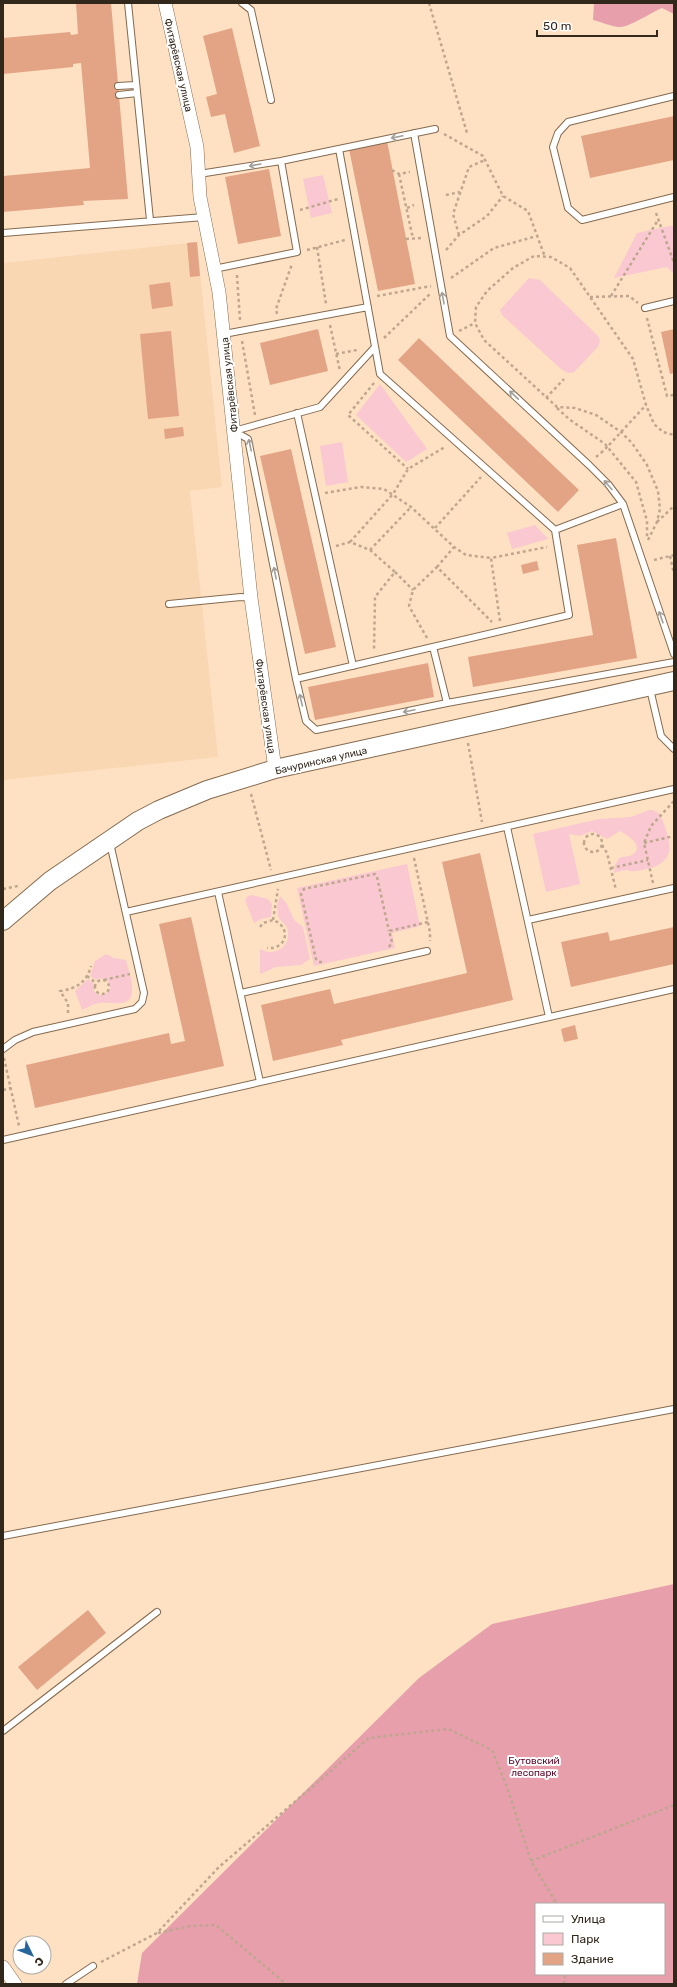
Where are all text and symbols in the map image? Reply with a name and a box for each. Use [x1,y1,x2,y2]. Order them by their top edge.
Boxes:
scale bar [537,12,657,38]
street label: Фитарёвская улица [161,17,195,113]
text: 50 m [543,19,571,33]
one-way arrow [390,133,403,141]
one-way arrow [249,162,262,170]
one-way arrow [439,292,447,305]
street label: Фитарёвская улица [219,337,241,433]
one-way arrow [509,390,519,400]
one-way arrow [245,439,253,452]
one-way arrow [603,479,612,490]
one-way arrow [270,567,278,580]
one-way arrow [657,611,665,623]
street label: Фитарёвская улица [252,658,278,754]
one-way arrow [297,694,304,707]
one-way arrow [403,708,416,716]
street label: Бачуринская улица [274,745,368,777]
park label: Бутовский лесопарк [508,1755,560,1779]
legend [535,1903,665,1975]
text: Улица [571,1912,605,1926]
text: Парк [571,1932,600,1946]
north arrow [12,1935,52,1975]
text: Здание [571,1952,614,1966]
text: С [31,1954,46,1969]

